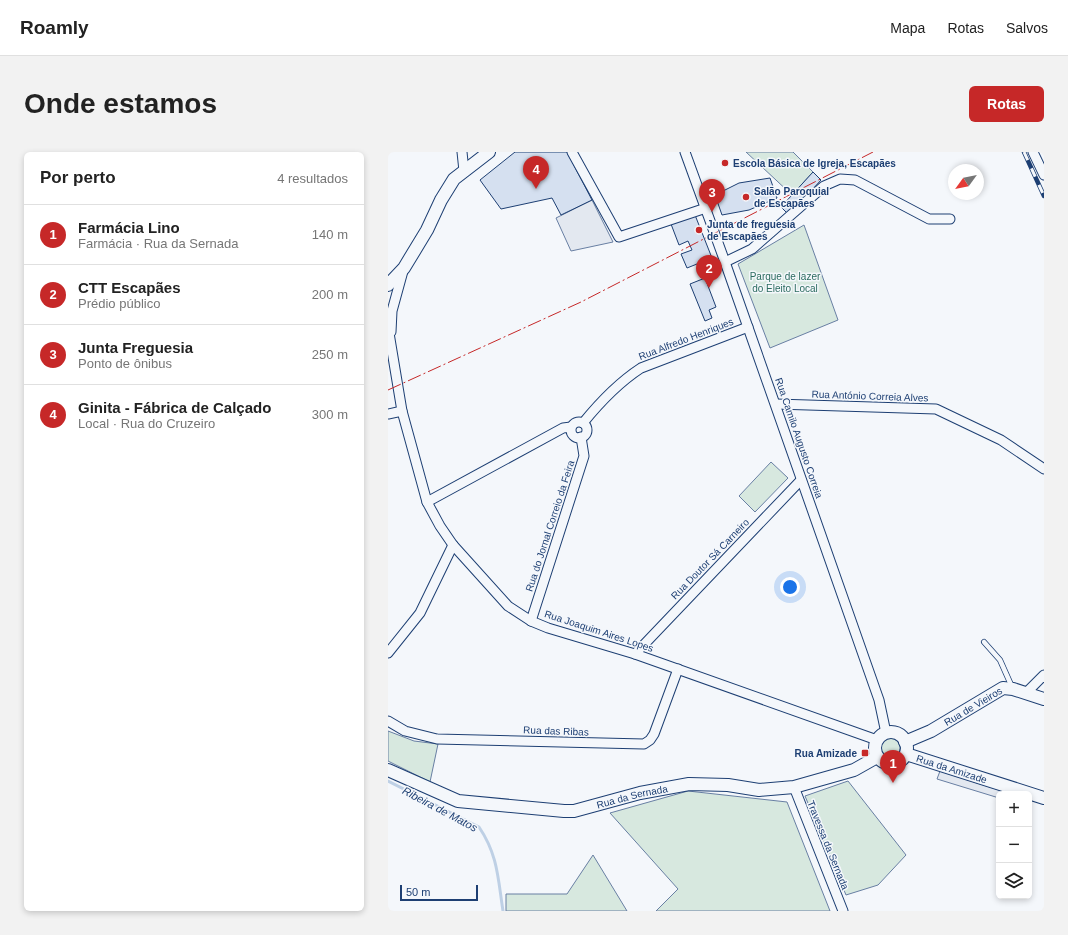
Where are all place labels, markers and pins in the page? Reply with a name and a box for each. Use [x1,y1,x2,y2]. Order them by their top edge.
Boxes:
pin: 4 [523,156,549,189]
marker: Escola Básica de Igreja, Escapães [720,158,730,168]
place label: Escola Básica de Igreja, Escapães [733,158,896,169]
pin: 3 [699,179,725,212]
place label: Salão Paroquial de Escapães [754,186,829,209]
marker: Salão Paroquial de Escapães [741,192,751,202]
place label: Junta de freguesia de Escapães [707,219,796,242]
marker: Junta de freguesia de Escapães [694,225,704,235]
pin: 2 [696,255,722,288]
place label: Rua Amizade [795,748,857,759]
marker: Rua Amizade [860,748,870,758]
pin: 1 [880,750,906,783]

